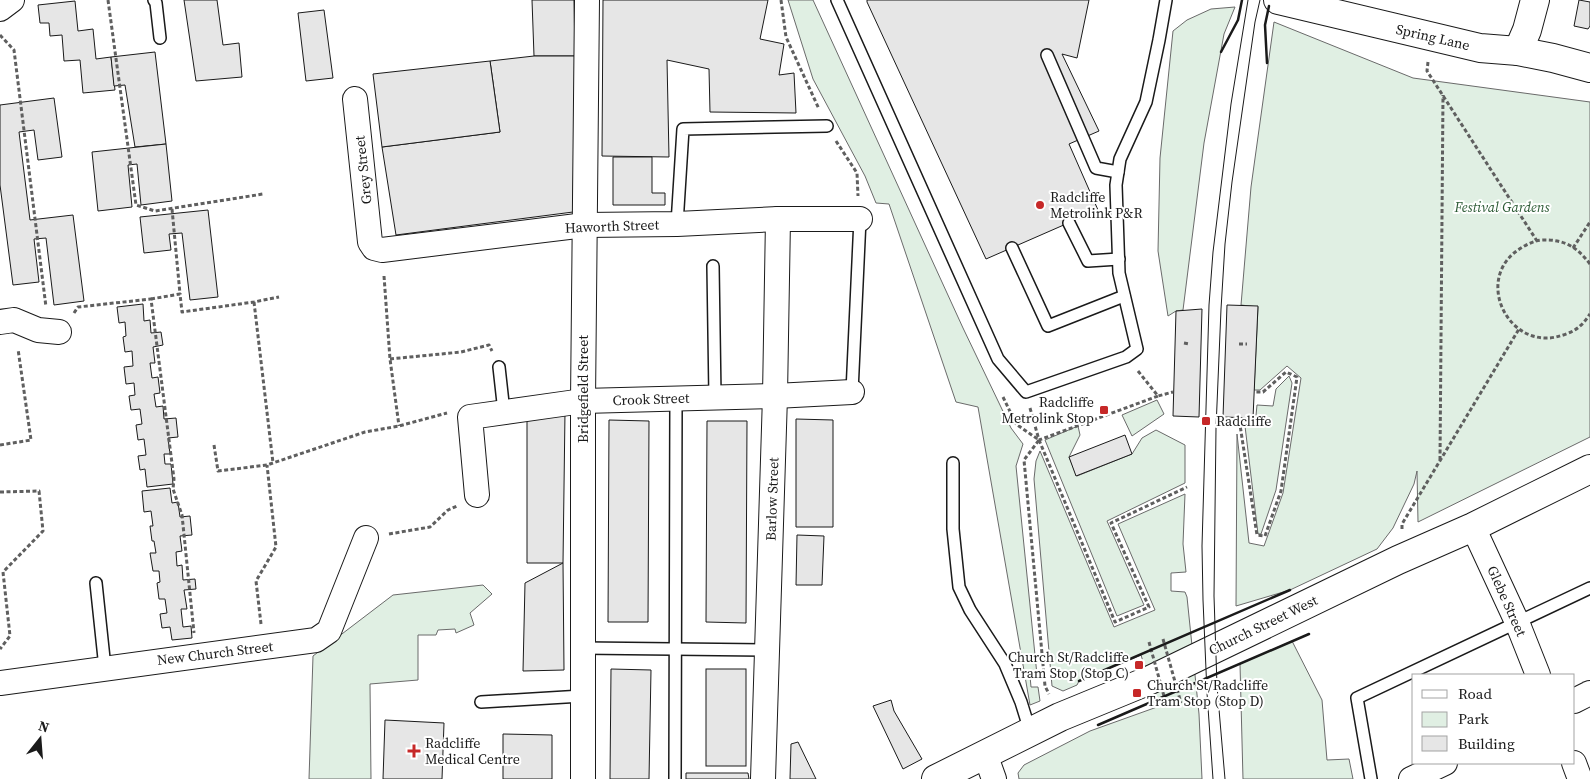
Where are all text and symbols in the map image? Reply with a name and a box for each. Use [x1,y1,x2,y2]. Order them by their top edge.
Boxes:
street label: Spring Lane [1394,19,1472,55]
street label: Grey Street [349,134,377,205]
place label: Radcliffe Metrolink P&R [1050,187,1143,223]
park label: Festival Gardens [1453,197,1550,217]
marker: Radcliffe Metrolink P&R [1034,199,1046,211]
street label: Haworth Street [565,214,660,238]
street label: Bridgefield Street [573,335,593,443]
street label: Crook Street [612,388,690,410]
place label: Radcliffe Metrolink Stop [1002,392,1094,428]
marker: Radcliffe Metrolink Stop [1098,404,1110,416]
place label: Radcliffe [1216,411,1271,431]
marker: Radcliffe [1200,415,1212,427]
street label: Barlow Street [761,456,783,541]
street label: Glebe Street [1483,562,1532,640]
street label: Church Street West [1205,590,1321,660]
street label: New Church Street [156,636,275,670]
place label: Church St/Radcliffe Tram Stop (Stop C) [1008,647,1129,683]
marker: Church St/Radcliffe Tram Stop (Stop C) [1133,659,1145,671]
legend [1412,674,1575,764]
place label: Church St/Radcliffe Tram Stop (Stop D) [1147,675,1268,711]
text: Road [1458,683,1492,704]
marker: Church St/Radcliffe Tram Stop (Stop D) [1131,687,1143,699]
text: Park [1458,708,1490,729]
north arrow [15,714,65,764]
text: N [36,716,52,738]
place label: Radcliffe Medical Centre [425,733,520,769]
text: Building [1458,733,1515,754]
marker: Radcliffe Medical Centre [407,744,421,758]

